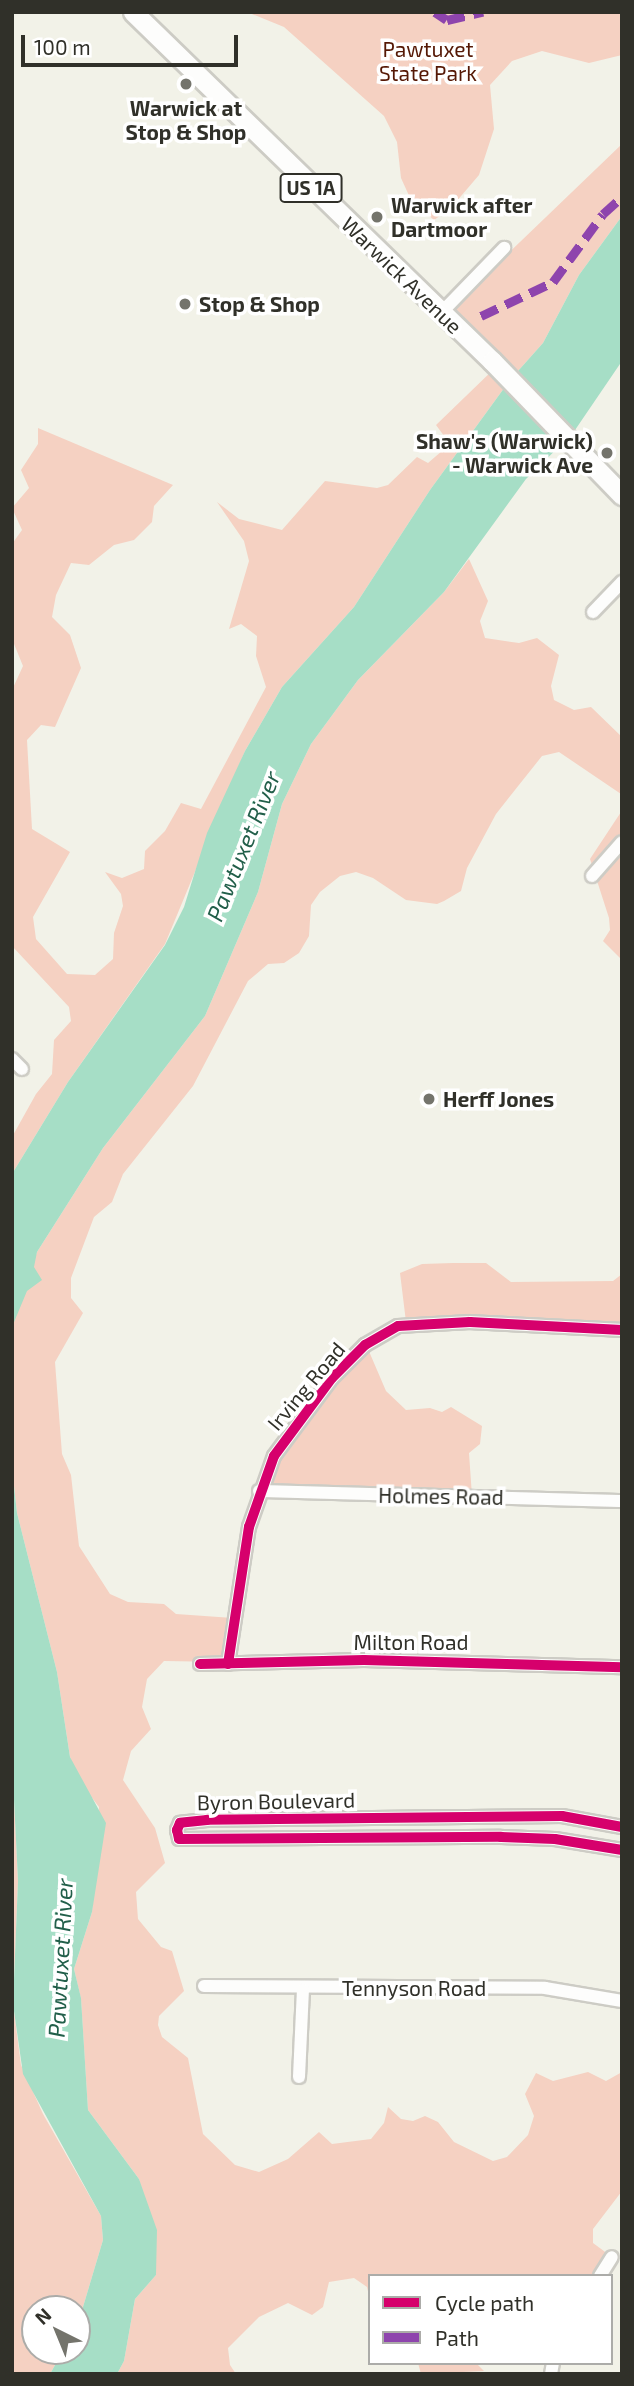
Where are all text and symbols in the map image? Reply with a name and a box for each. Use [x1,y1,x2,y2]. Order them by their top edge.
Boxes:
scale bar [24,21,242,65]
text: 100 m [34,34,91,59]
park label: Pawtuxet State Park [379,36,477,86]
marker: Warwick at Stop & Shop [178,76,194,92]
place label: Warwick at Stop & Shop [126,95,246,145]
road number: US 1A [280,172,342,204]
place label: Warwick after Dartmoor [391,192,533,242]
marker: Warwick after Dartmoor [369,209,385,225]
street label: Warwick Avenue [336,211,468,339]
place label: Stop & Shop [199,291,320,317]
marker: Stop & Shop [177,296,193,312]
place label: Shaw's (Warwick) - Warwick Ave [416,428,593,478]
marker: Shaw's (Warwick) - Warwick Ave [599,445,615,461]
water label: Pawtuxet River [200,767,286,925]
place label: Herff Jones [443,1086,555,1112]
marker: Herff Jones [421,1091,437,1107]
street label: Irving Road [262,1337,350,1435]
street label: Holmes Road [378,1482,504,1510]
street label: Milton Road [354,1629,468,1655]
street label: Byron Boulevard [197,1787,355,1815]
water label: Pawtuxet River [42,1878,78,2038]
street label: Tennyson Road [342,1975,486,2001]
legend [368,2274,613,2365]
text: Cycle path [435,2290,534,2315]
north arrow [21,2295,91,2365]
text: N [30,2303,56,2329]
text: Path [435,2325,479,2350]

